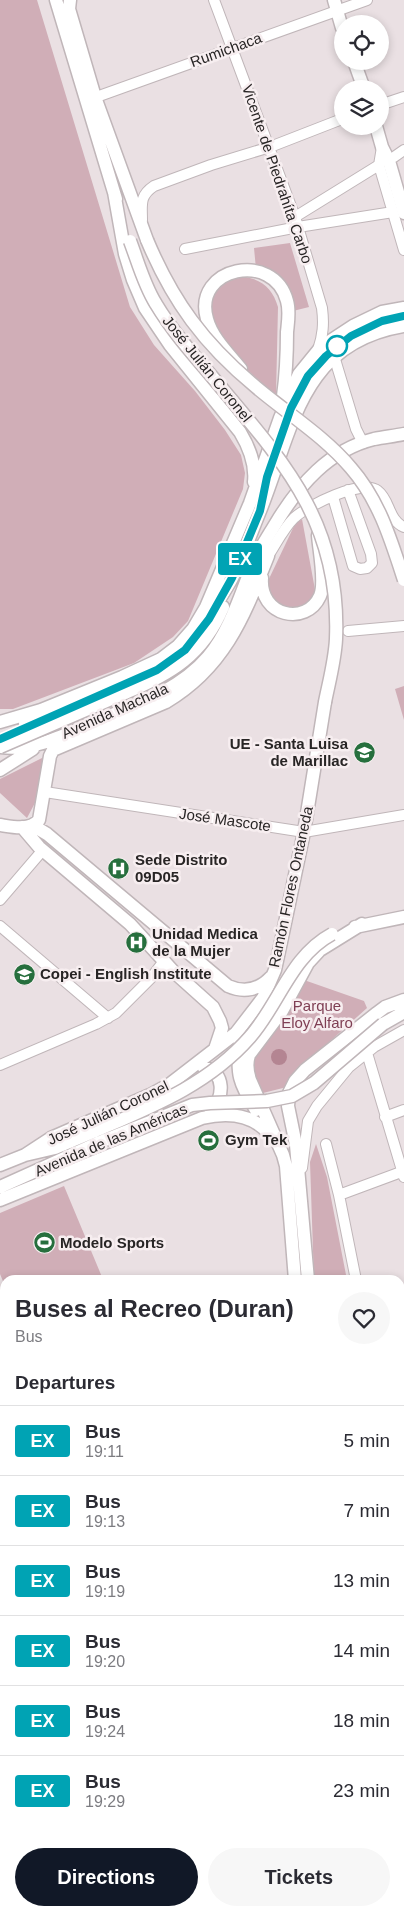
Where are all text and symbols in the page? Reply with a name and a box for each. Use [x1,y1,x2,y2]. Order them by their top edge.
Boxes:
map controls [334,15,389,135]
button: locate [334,15,389,70]
street label: Rumichaca [188,28,265,70]
button: layers [334,80,389,135]
street label: Vicente de Piedrahíta Carbo [239,82,316,266]
street label: José Julián Coronel [159,312,255,425]
unlabelled marker [326,335,348,357]
line badge: EX [218,543,262,575]
text: EX [228,549,252,569]
street label: Avenida Machala [59,679,171,742]
place label: UE - Santa Luisa de Marillac [230,735,349,769]
school or university icon: UE - Santa Luisa de Marillac [352,741,376,765]
street label: Ramón Flores Ontaneda [265,804,316,969]
street label: José Mascote [178,805,272,834]
place label: Sede Distrito 09D05 [135,851,228,885]
hospital icon: Sede Distrito 09D05 [107,857,131,881]
place label: Unidad Medica de la Mujer [152,925,259,959]
hospital icon: Unidad Medica de la Mujer [124,931,148,955]
school or university icon: Copei - English Institute [12,962,36,986]
place label: Copei - English Institute [40,965,212,982]
park label: Parque Eloy Alfaro [281,997,353,1031]
street label: José Julián Coronel [44,1077,171,1148]
street label: Avenida de las Américas [32,1100,190,1179]
sports icon: Gym Tek [197,1128,221,1152]
place label: Gym Tek [225,1131,288,1148]
sports icon: Modelo Sports [32,1231,56,1255]
place label: Modelo Sports [60,1234,164,1251]
button: heart [338,1292,390,1344]
text: Buses al Recreo (Duran) [15,1295,294,1322]
text: Bus [15,1328,43,1345]
text: Departures [15,1372,115,1393]
text: Bus [85,1421,121,1442]
text: 5 min [344,1430,390,1451]
text: EX [30,1431,55,1451]
text: 19:11 [85,1443,124,1460]
text: Bus [85,1491,121,1512]
text: 7 min [344,1500,390,1521]
text: EX [30,1501,55,1521]
text: 19:13 [85,1513,125,1530]
text: Bus [85,1561,121,1582]
text: 13 min [333,1570,390,1591]
text: EX [30,1571,55,1591]
text: 19:19 [85,1583,125,1600]
text: Bus [85,1631,121,1652]
text: 14 min [333,1640,390,1661]
text: EX [30,1641,55,1661]
text: 19:20 [85,1653,125,1670]
text: Bus [85,1701,121,1722]
text: 18 min [333,1710,390,1731]
text: EX [30,1711,55,1731]
text: 19:24 [85,1723,125,1740]
text: Bus [85,1771,121,1792]
text: 23 min [333,1780,390,1801]
text: EX [30,1781,55,1801]
text: 19:29 [85,1793,125,1810]
button: Directions [15,1848,198,1906]
button: Tickets [208,1848,390,1906]

